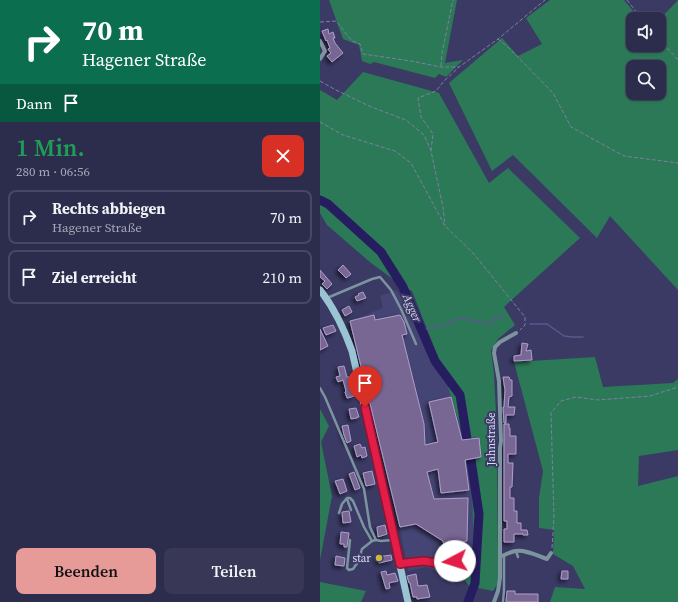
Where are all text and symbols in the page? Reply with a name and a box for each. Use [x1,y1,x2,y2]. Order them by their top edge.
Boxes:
text: 70 m [82,11,144,49]
map controls [626,12,666,100]
button: sound [626,12,666,52]
icon: right [16,16,68,68]
text: Hagener Straße [82,47,206,72]
button: search [626,60,666,100]
icon: arrive [60,92,82,114]
text: Dann [16,93,52,114]
text: 1 Min. [16,131,85,164]
button: close [262,135,304,177]
text: 280 m · 06:56 [16,163,90,180]
text: Rechts abbiegen [52,198,166,219]
icon: right [18,206,40,228]
text: 70 m [270,207,302,228]
text: Hagener Straße [52,219,142,236]
icon: arrive [18,266,40,288]
text: Ziel erreicht [52,267,137,288]
text: 210 m [262,267,302,288]
water label: Agger [399,290,426,326]
pin [348,366,382,407]
icon: arrive [354,372,376,394]
street label: Jahnstraße [484,412,499,467]
position arrow [434,540,476,582]
button: Beenden [16,548,156,594]
button: Teilen [164,548,304,594]
place label: star [352,551,371,566]
marker: star [374,553,384,563]

